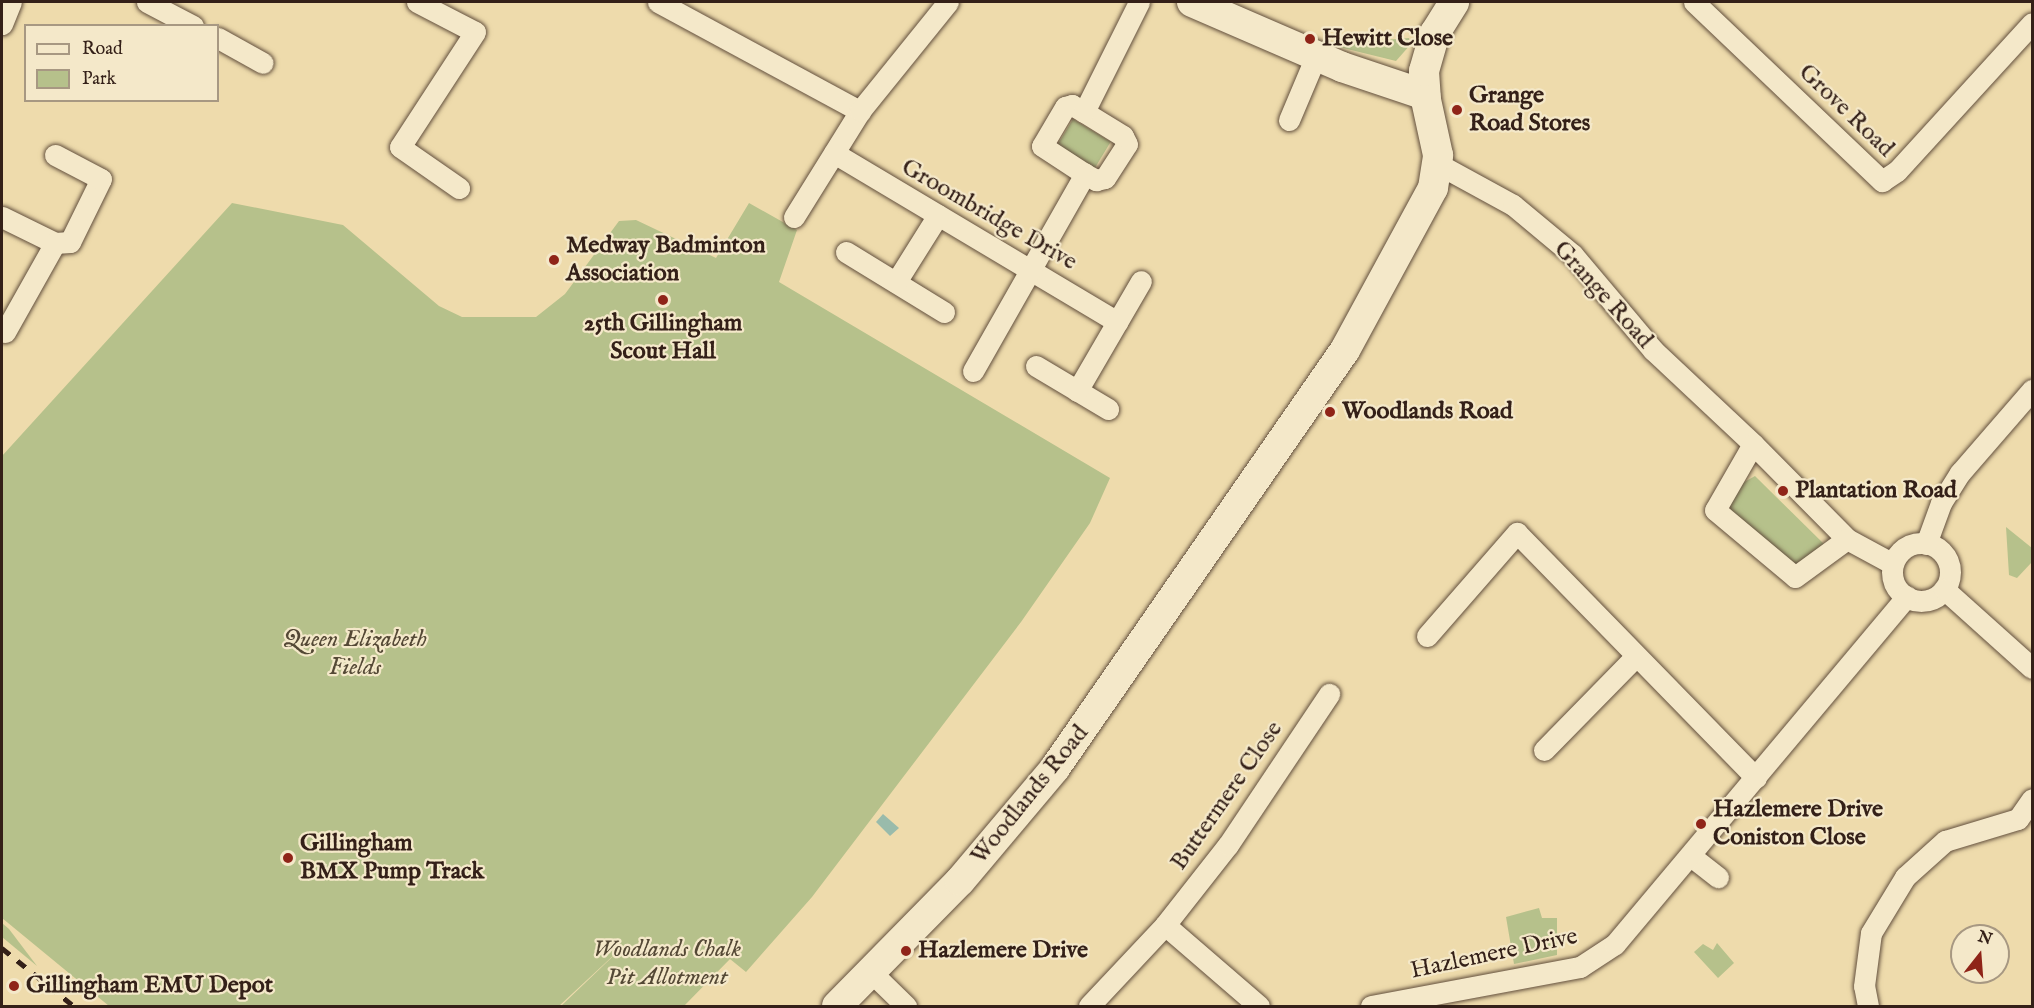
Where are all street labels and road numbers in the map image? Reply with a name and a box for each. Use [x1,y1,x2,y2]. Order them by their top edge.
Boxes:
street label: Grove Road [1792,58,1900,164]
street label: Groombridge Drive [896,153,1082,277]
street label: Grange Road [1547,235,1659,355]
street label: Buttermere Close [1165,716,1289,876]
street label: Woodlands Road [965,720,1095,870]
street label: Hazlemere Drive [1408,922,1580,986]

